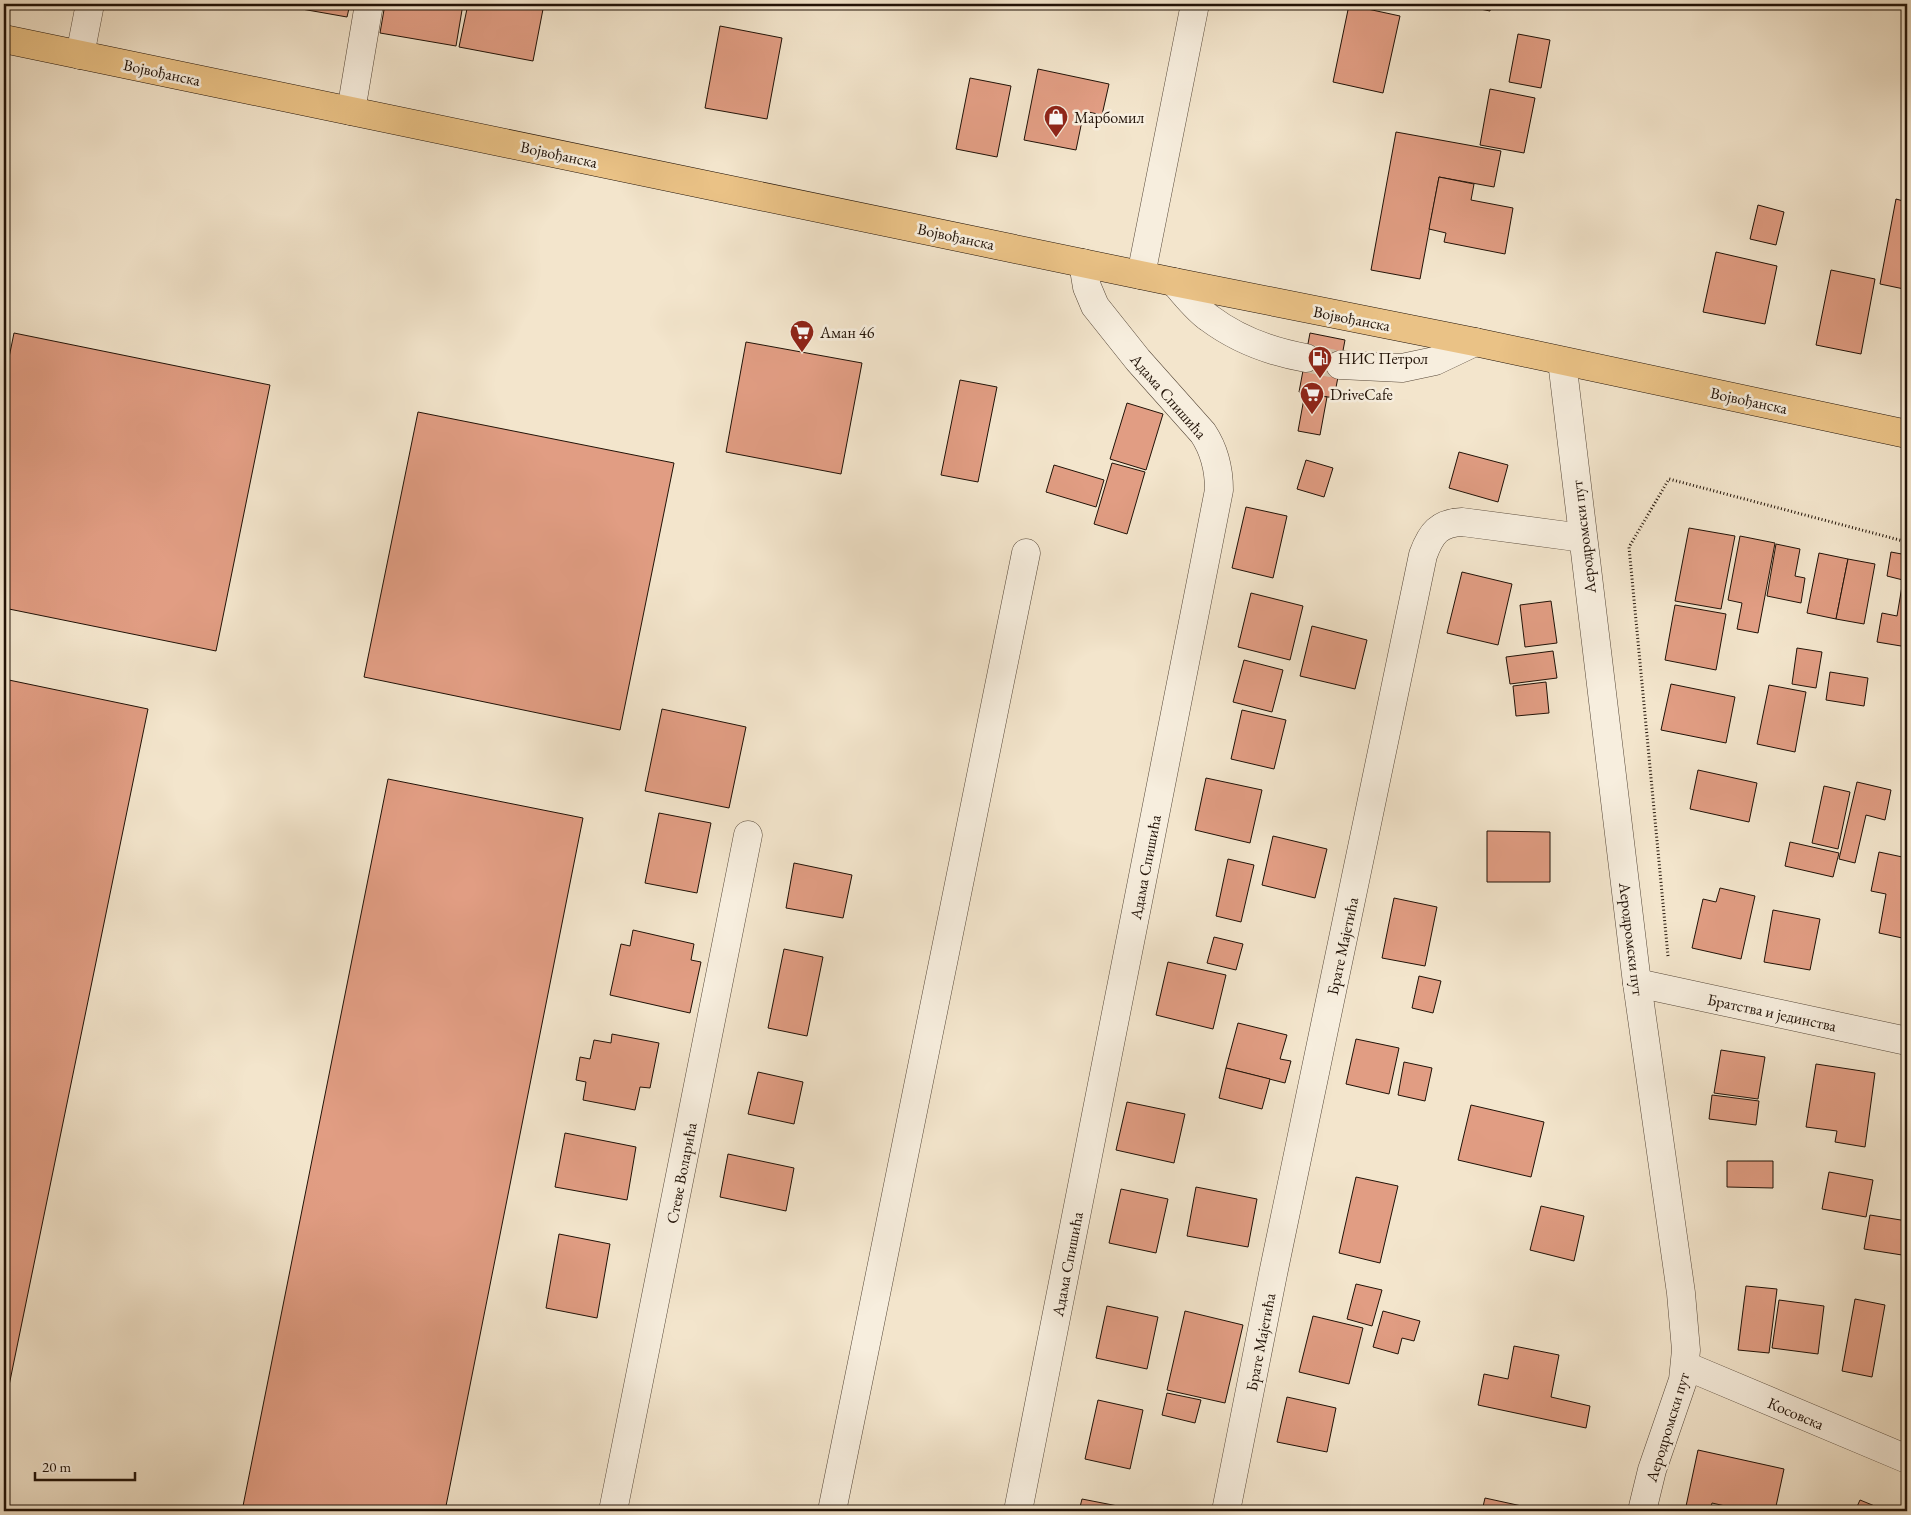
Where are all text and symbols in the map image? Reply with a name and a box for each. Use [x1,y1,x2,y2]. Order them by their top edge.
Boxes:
street label: Војвођанска [122,54,203,91]
shop icon: Марбомил [1043,104,1069,138]
place label: Марбомил [1074,107,1145,128]
street label: Војвођанска [519,136,600,173]
street label: Војвођанска [916,218,997,255]
street label: Војвођанска [1312,301,1393,336]
supermarket icon: Аман 46 [789,319,815,353]
place label: Аман 46 [819,322,875,343]
fuel station icon: НИС Петрол [1307,345,1333,379]
place label: НИС Петрол [1338,348,1428,369]
street label: Адама Спишића [1125,349,1212,444]
supermarket icon: DriveCafe [1299,381,1325,415]
street label: Војвођанска [1709,382,1790,419]
place label: DriveCafe [1330,384,1393,405]
street label: Аеродромски пут [1566,479,1601,596]
street label: Адама Спишића [1125,812,1166,922]
street label: Аеродромски пут [1614,880,1649,997]
street label: Брате Мајетића [1322,895,1363,997]
street label: Братства и јединства [1705,989,1839,1037]
street label: Стеве Воларића [661,1120,702,1226]
street label: Адама Спишића [1047,1209,1088,1319]
street label: Брате Мајетића [1241,1291,1280,1393]
street label: Аеродромски пут [1641,1369,1694,1486]
street label: Косовска [1764,1392,1828,1435]
scale bar [35,1450,135,1482]
text: 20 m [42,1457,71,1476]

